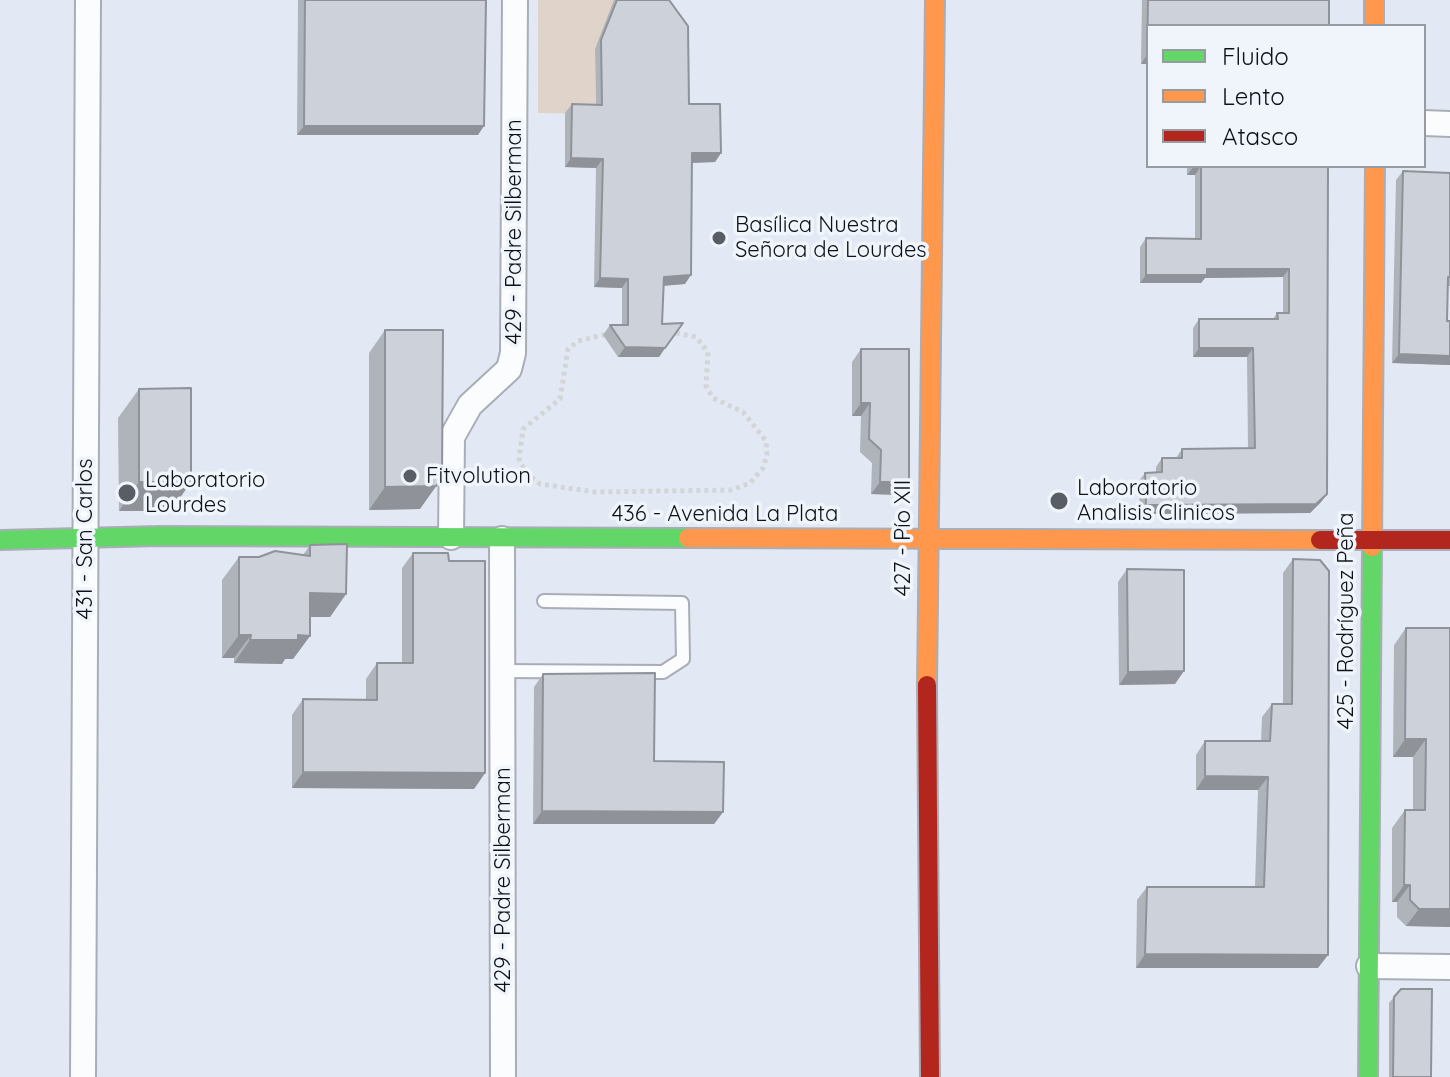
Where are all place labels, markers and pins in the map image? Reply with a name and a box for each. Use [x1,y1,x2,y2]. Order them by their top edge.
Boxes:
place label: Basílica Nuestra Señora de Lourdes [735,212,927,264]
marker: Basílica Nuestra Señora de Lourdes [710,229,728,247]
place label: Fitvolution [426,463,531,489]
place label: Laboratorio Lourdes [145,467,265,518]
marker: Fitvolution [401,467,419,485]
place label: Laboratorio Analisis Clinicos [1077,475,1235,526]
marker: Laboratorio Lourdes [116,482,138,504]
marker: Laboratorio Analisis Clinicos [1048,490,1070,512]

